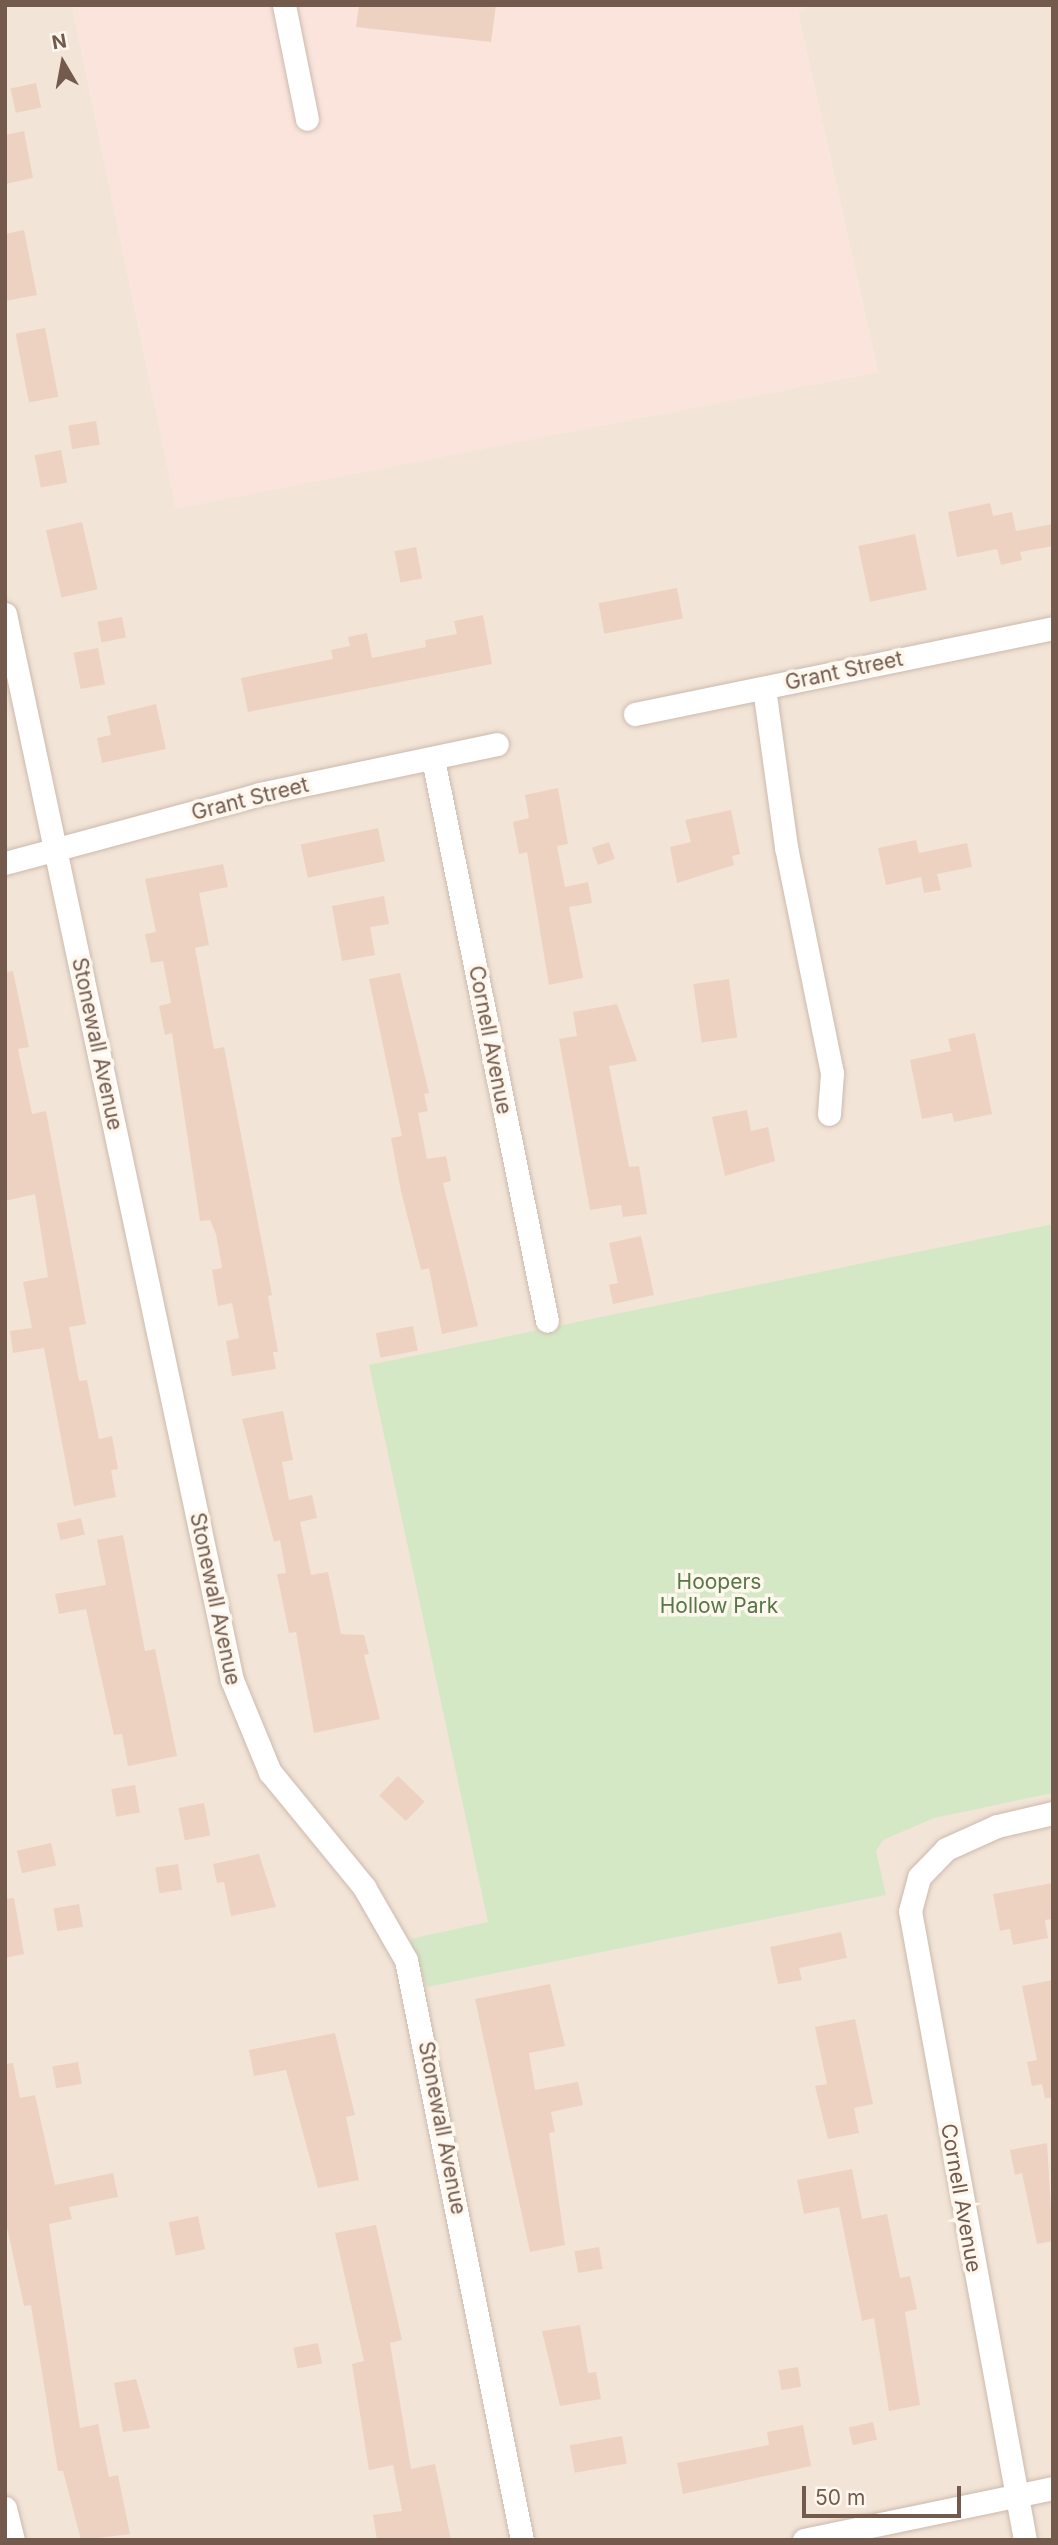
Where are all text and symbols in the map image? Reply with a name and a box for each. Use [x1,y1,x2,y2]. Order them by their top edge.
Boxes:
north arrow [28,28,98,98]
text: N [50,29,68,54]
street label: Grant Street [783,646,905,696]
street label: Grant Street [189,772,311,826]
street label: Stonewall Avenue [66,955,128,1133]
street label: Cornell Avenue [463,964,517,1116]
street label: Stonewall Avenue [184,1510,246,1688]
park label: Hoopers Hollow Park [660,1569,778,1619]
street label: Stonewall Avenue [413,2039,471,2217]
street label: Cornell Avenue [936,2122,986,2274]
scale bar [806,2472,965,2516]
text: 50 m [815,2485,865,2510]

